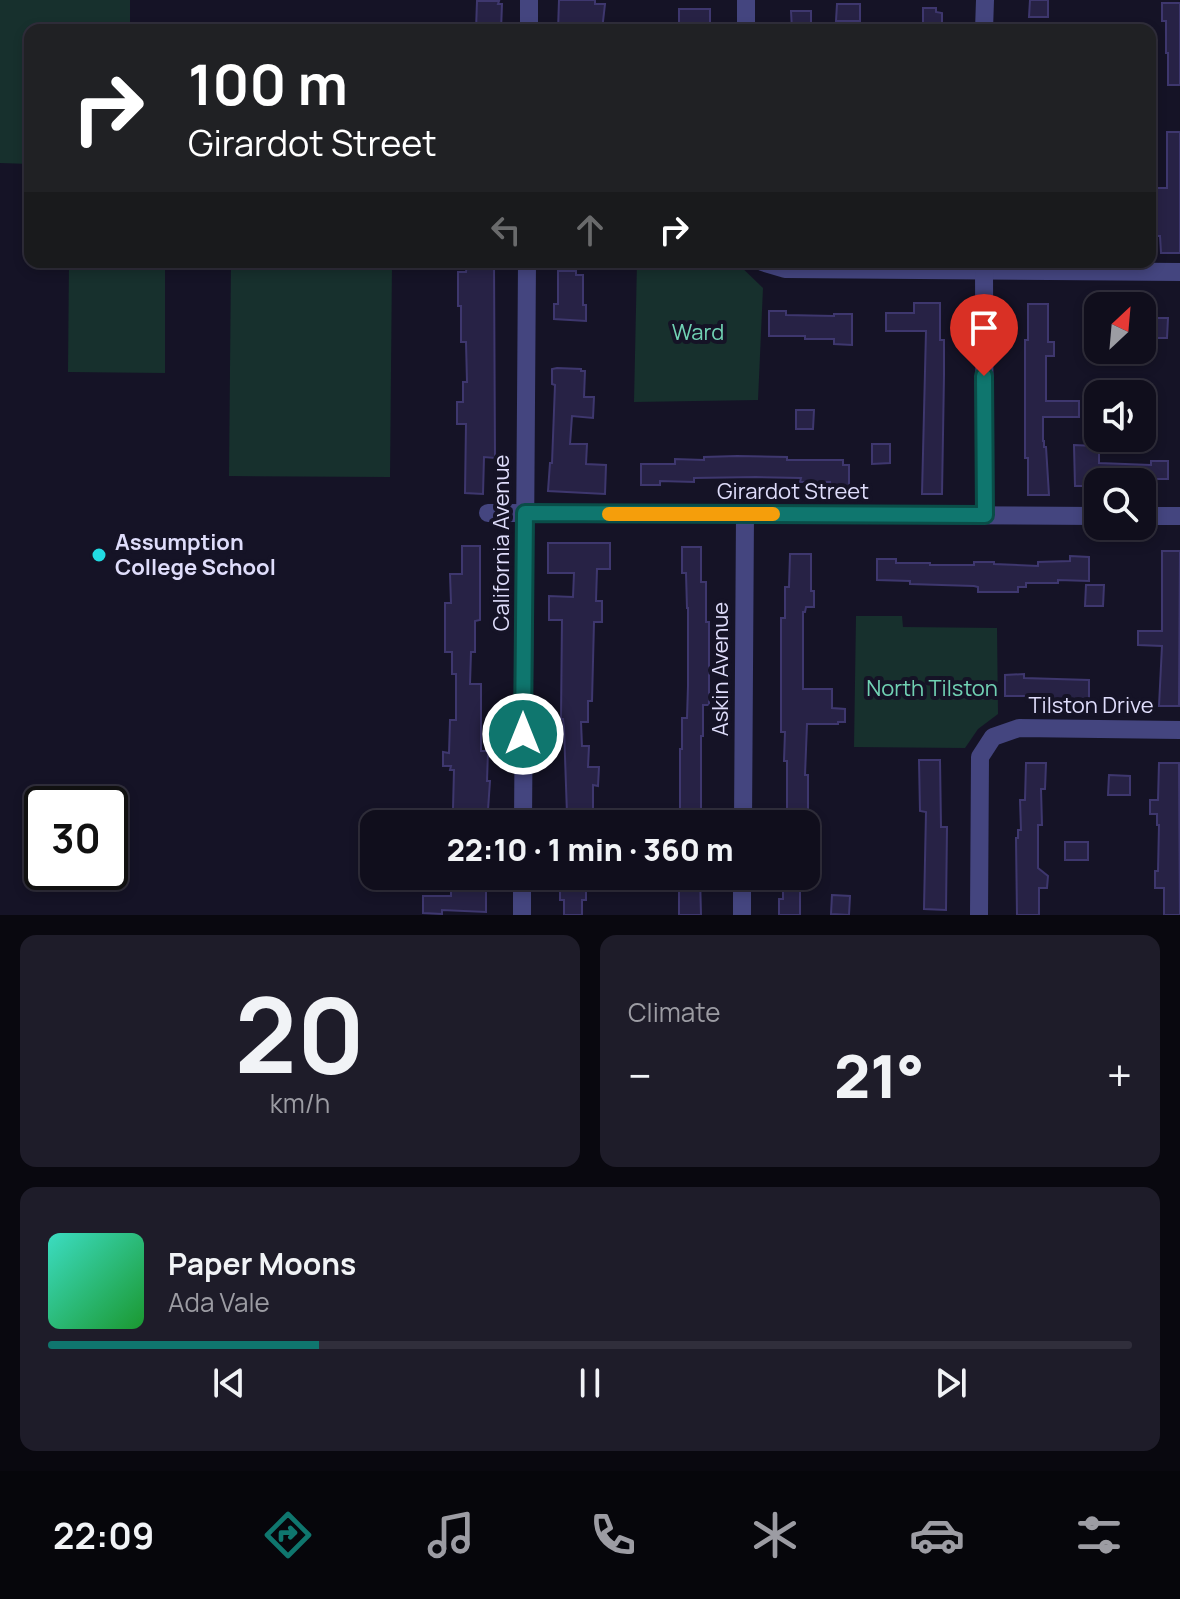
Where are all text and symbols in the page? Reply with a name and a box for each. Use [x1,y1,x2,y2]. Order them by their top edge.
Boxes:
text: 100 m [188,45,348,122]
icon: right [56,56,160,160]
text: Girardot Street [188,118,437,167]
icon: left [484,208,528,252]
icon: ahead [568,208,612,252]
icon: right [652,208,696,252]
north arrow [1084,292,1156,364]
map controls [1084,292,1156,540]
pin [950,294,1018,376]
icon: arrive [962,306,1006,350]
park label: Ward [672,317,724,347]
button: sound [1084,380,1156,452]
street label: California Avenue [486,455,516,631]
button: search [1084,468,1156,540]
street label: Girardot Street [717,476,869,506]
place label: Assumption College School [115,527,276,582]
marker: Assumption College School [90,546,108,564]
street label: Askin Avenue [705,602,735,736]
park label: North Tilston [866,673,998,703]
street label: Tilston Drive [1028,690,1154,720]
position arrow [481,692,565,776]
speed limit sign: 30 [24,786,128,890]
text: 22:10 · 1 min · 360 m [447,829,733,870]
text: 20 [235,962,365,1104]
text: Climate [628,994,720,1030]
text: 21° [834,1034,924,1116]
text: − [628,1045,652,1105]
text: + [1107,1045,1132,1105]
text: km/h [270,1085,330,1121]
text: Paper Moons [168,1243,356,1284]
text: Ada Vale [168,1284,270,1320]
icon: previous [207,1361,251,1405]
icon: pause [568,1361,612,1405]
icon: next [929,1361,973,1405]
icon: directions [260,1507,316,1563]
icon: music [423,1507,479,1563]
icon: phone [585,1507,641,1563]
icon: climate [747,1507,803,1563]
icon: car [909,1507,965,1563]
icon: filters [1071,1507,1127,1563]
text: 22:09 [53,1511,154,1560]

